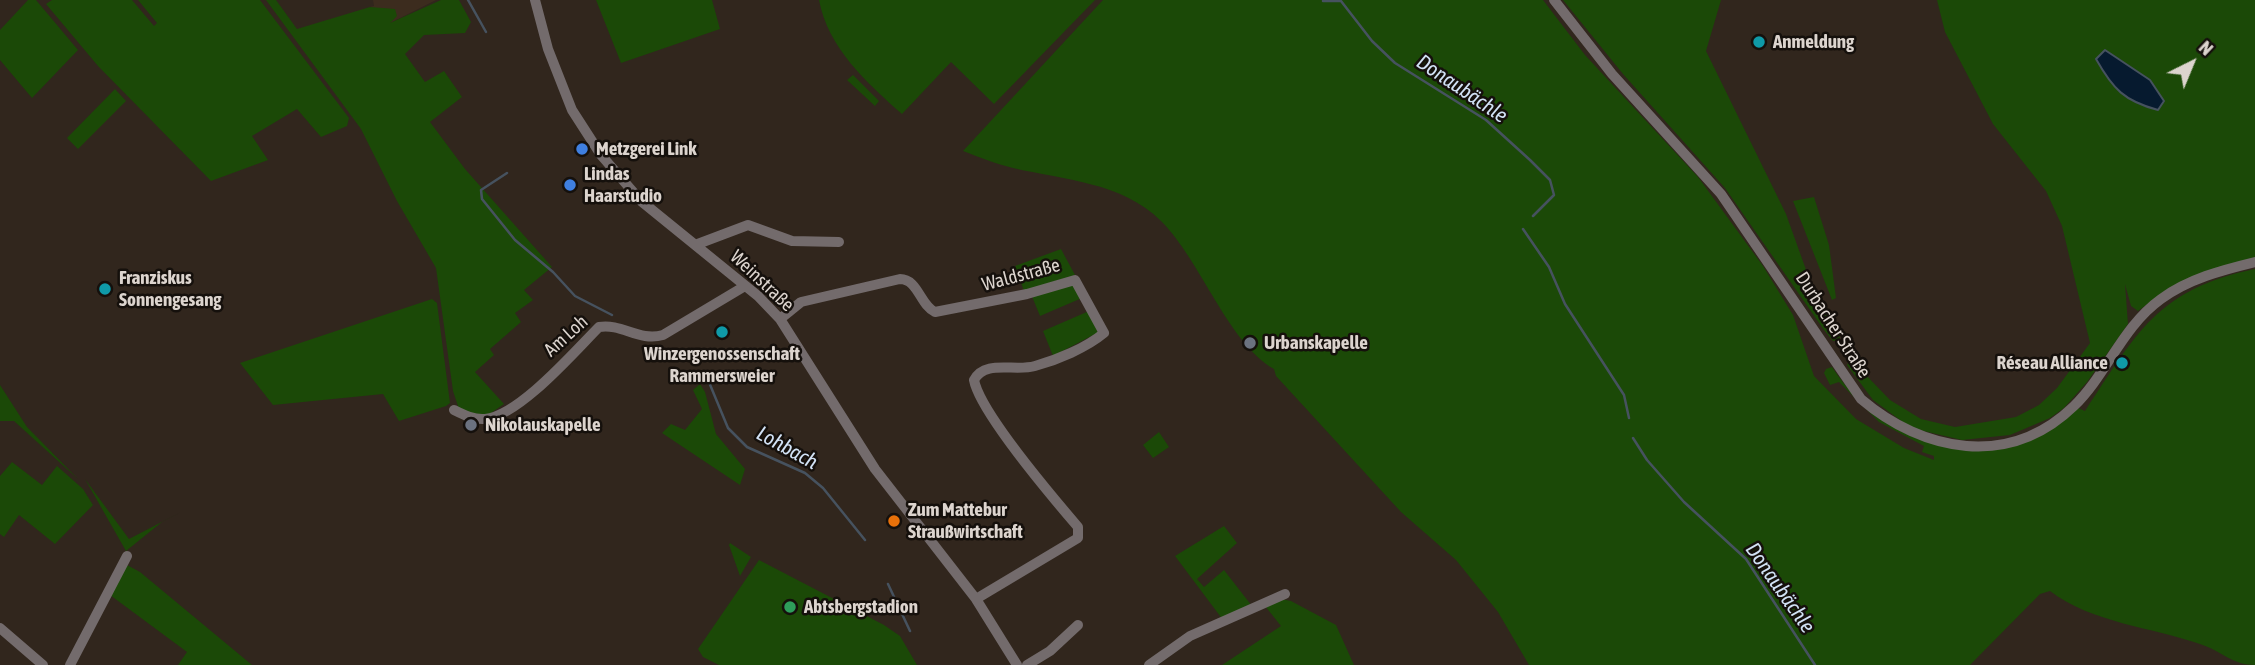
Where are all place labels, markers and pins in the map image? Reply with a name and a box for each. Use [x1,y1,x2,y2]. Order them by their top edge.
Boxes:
place label: Anmeldung [1773,31,1854,53]
marker: Anmeldung [1751,34,1767,50]
place label: Metzgerei Link [596,138,697,160]
marker: Metzgerei Link [574,141,590,157]
place label: Lindas Haarstudio [584,163,662,207]
marker: Lindas Haarstudio [562,177,578,193]
place label: Franziskus Sonnengesang [119,267,222,311]
marker: Franziskus Sonnengesang [97,281,113,297]
marker: Winzergenossenschaft Rammersweier [714,324,730,340]
place label: Urbanskapelle [1264,332,1368,354]
marker: Urbanskapelle [1242,335,1258,351]
place label: Winzergenossenschaft Rammersweier [644,343,800,387]
place label: Réseau Alliance [1996,352,2108,374]
marker: Réseau Alliance [2114,355,2130,371]
place label: Nikolauskapelle [485,414,601,436]
marker: Nikolauskapelle [463,417,479,433]
place label: Zum Mattebur Straußwirtschaft [908,499,1023,543]
marker: Zum Mattebur Straußwirtschaft [886,513,902,529]
place label: Abtsbergstadion [804,596,918,618]
marker: Abtsbergstadion [782,599,798,615]

